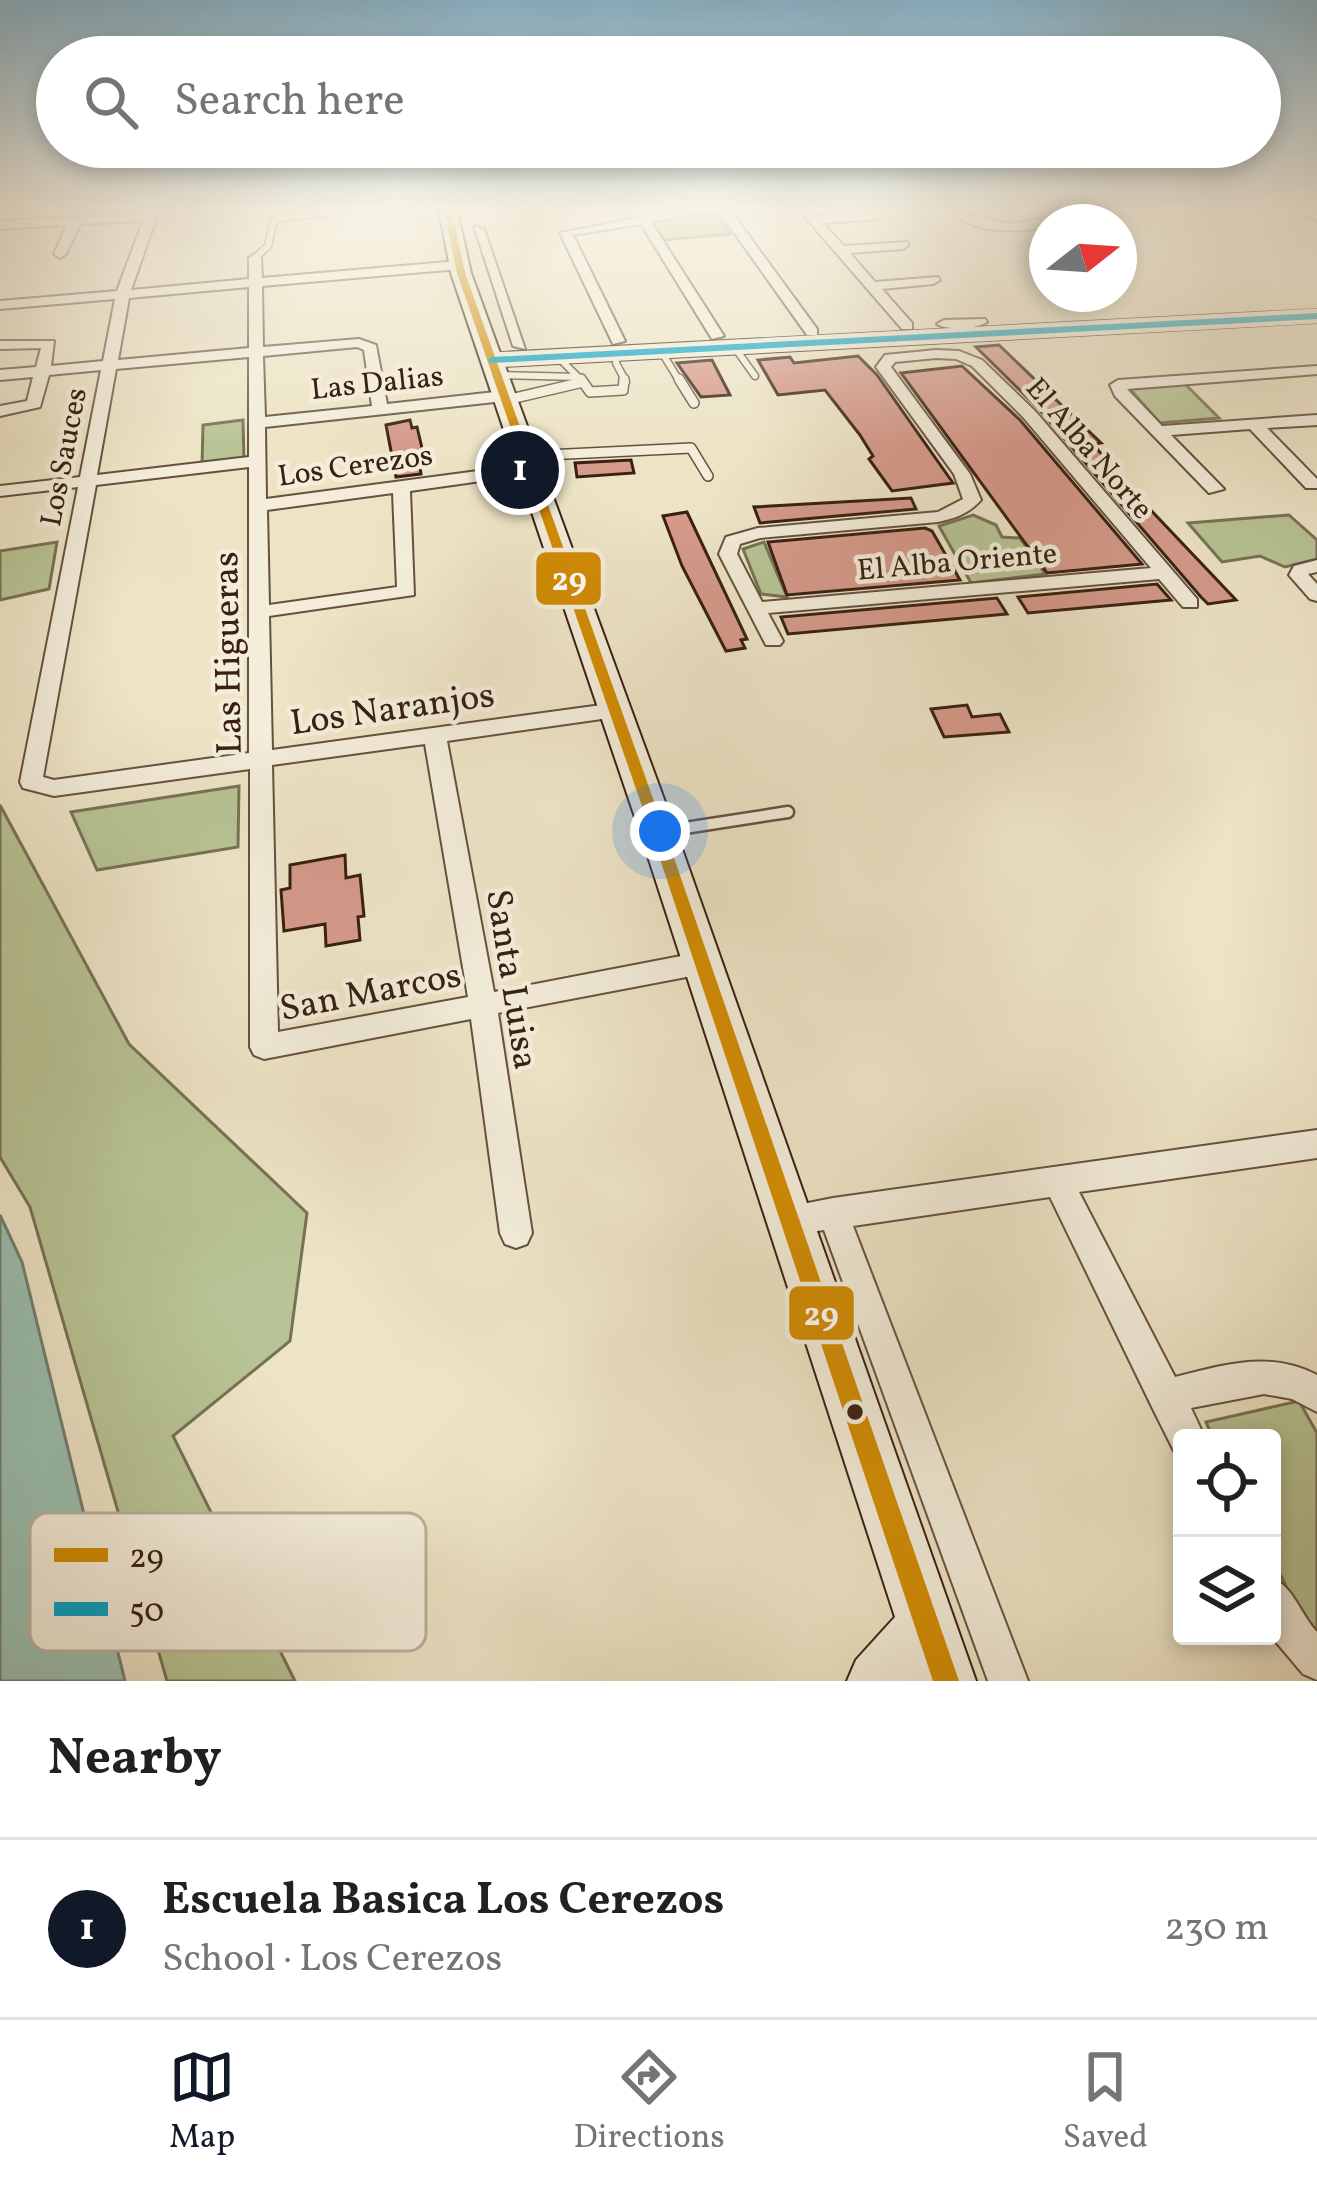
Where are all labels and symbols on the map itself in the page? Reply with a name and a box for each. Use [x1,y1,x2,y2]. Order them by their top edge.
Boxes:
north arrow [1029,204,1137,312]
street label: Las Dalias [309,356,446,412]
street label: El Alba Norte [1015,369,1162,529]
street label: Los Sauces [31,384,99,530]
pin: 1 [481,425,559,515]
street label: Los Cerezos [275,435,435,499]
street label: El Alba Oriente [855,533,1059,593]
line badge: 29 [534,550,603,607]
street label: Las Higueras [203,551,257,755]
text: 29 [551,559,587,605]
street label: Los Naranjos [287,672,498,750]
your location [630,801,690,861]
street label: Santa Luisa [471,886,549,1073]
street label: San Marcos [276,952,466,1036]
line badge: 29 [787,1284,856,1342]
text: 29 [803,1294,839,1340]
unlabelled marker [844,1401,866,1423]
legend [30,1513,426,1651]
text: 29 [129,1536,164,1582]
text: 50 [129,1590,164,1636]

